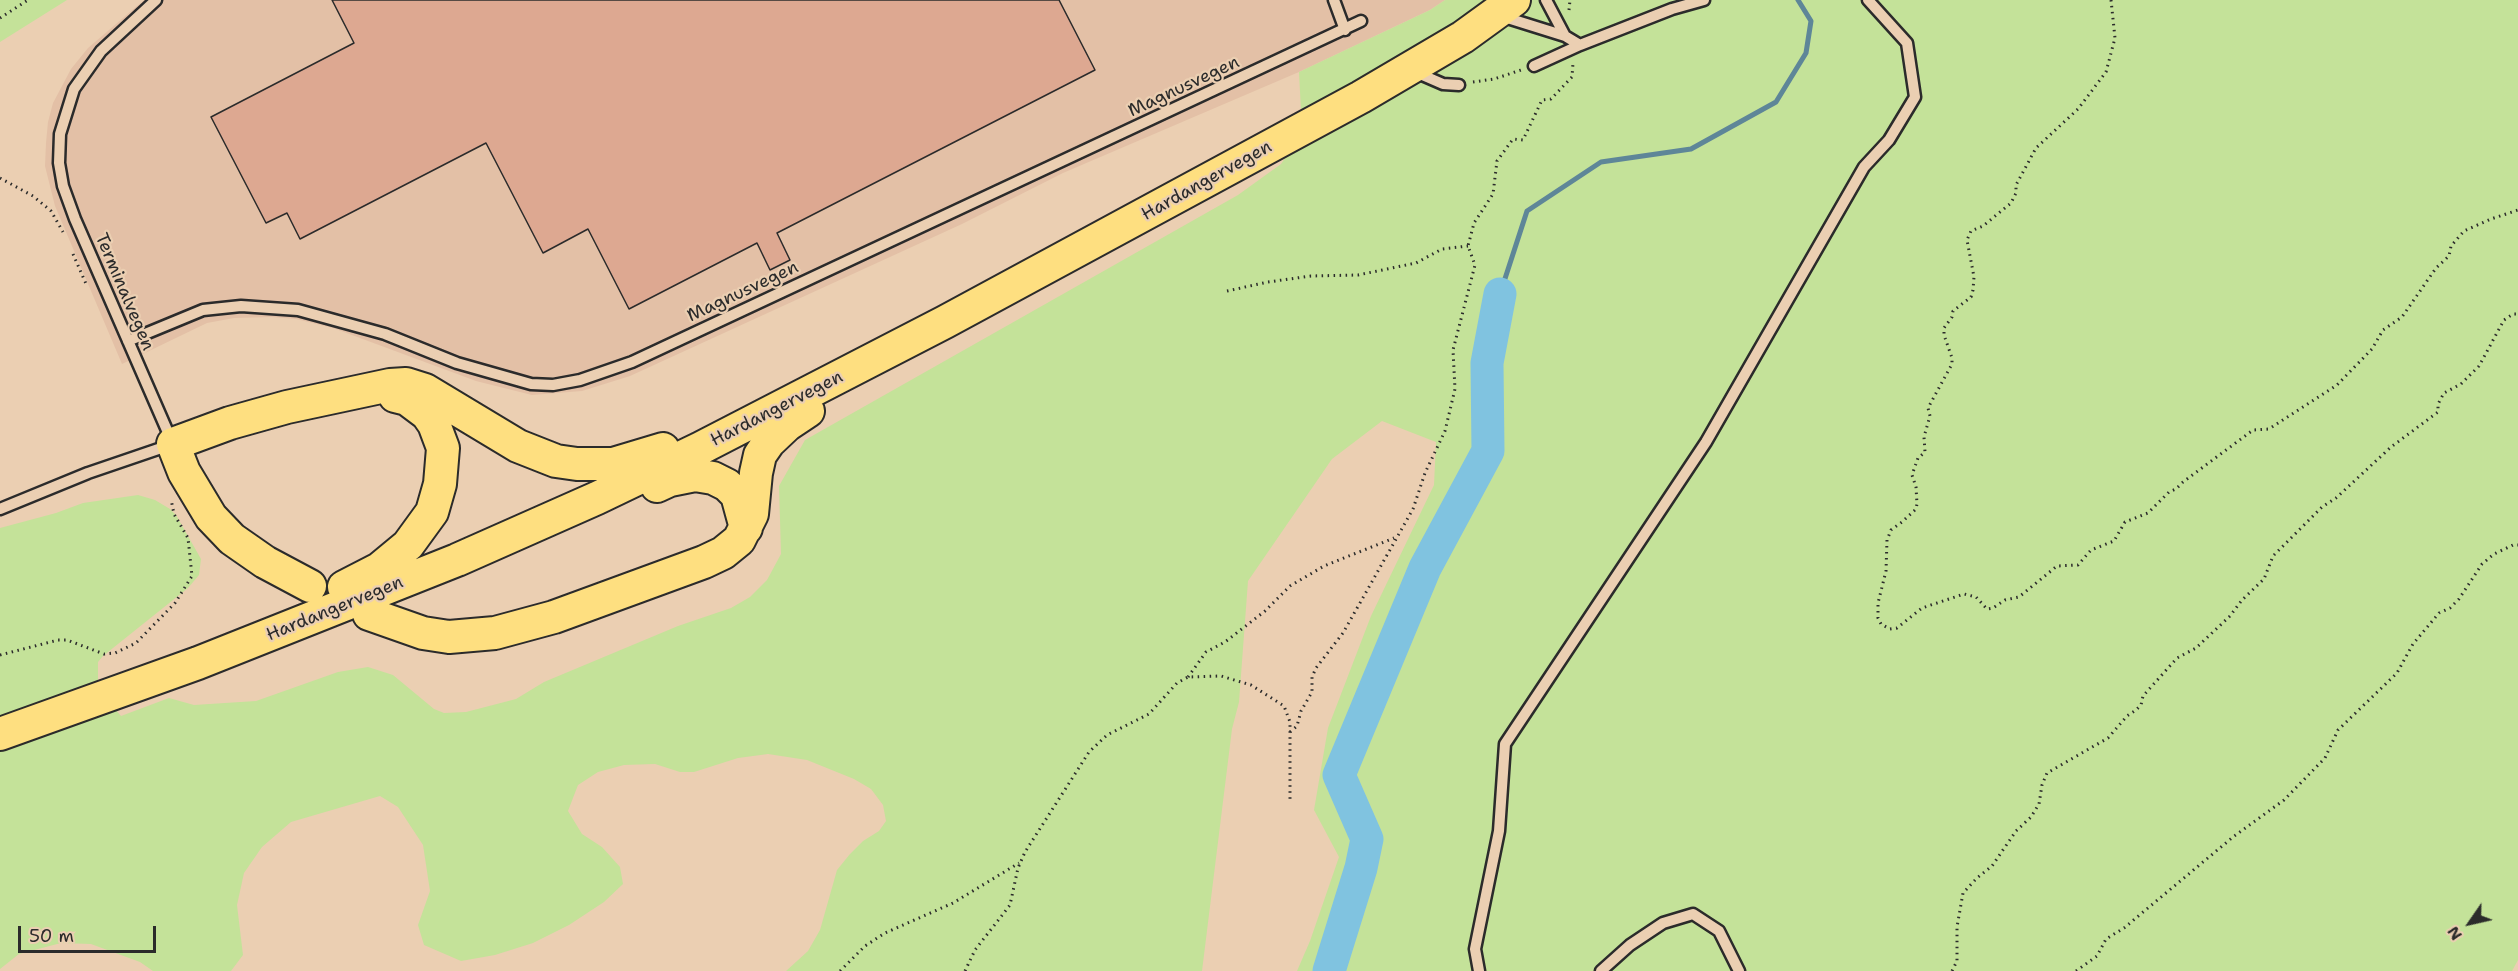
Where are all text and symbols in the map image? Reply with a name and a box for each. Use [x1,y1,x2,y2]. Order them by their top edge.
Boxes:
street label: Magnusvegen [1125,52,1243,122]
street label: Hardangervegen [1138,136,1276,226]
street label: Terminalvegen [90,230,158,354]
street label: Magnusvegen [684,257,802,327]
street label: Hardangervegen [707,366,847,452]
street label: Hardangervegen [263,572,407,646]
north arrow [2440,893,2500,953]
scale bar [21,914,159,952]
text: N [2442,922,2467,944]
text: 50 m [29,924,74,948]

